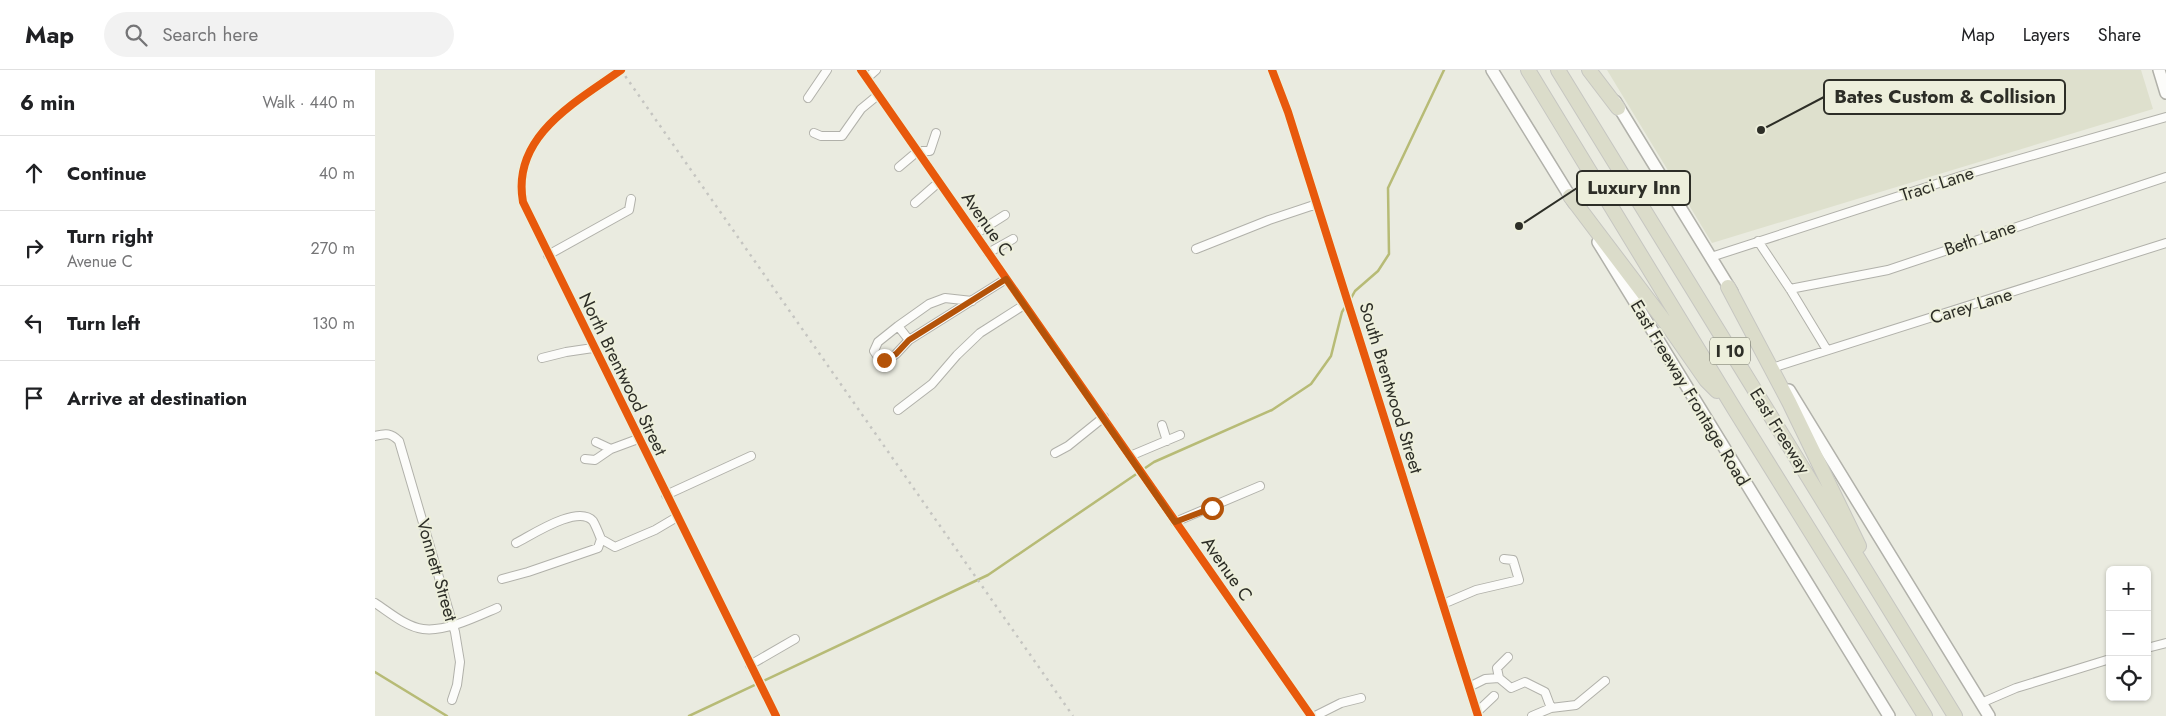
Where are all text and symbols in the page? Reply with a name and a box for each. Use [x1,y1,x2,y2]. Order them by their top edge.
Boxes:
search box [104,12,454,57]
text: Map [25,17,74,52]
icon: search [122,21,150,49]
text: Search here [162,21,258,48]
text: Map [1961,22,1995,48]
text: Layers [2023,22,2070,48]
text: Share [2098,22,2141,48]
callout: Bates Custom & Collision [1824,80,2065,114]
text: Bates Custom & Collision [1834,83,2056,110]
text: 6 min [20,88,75,118]
text: Walk · 440 m [262,91,355,114]
icon: ahead [20,159,48,187]
text: Continue [67,160,146,187]
street label: Traci Lane [1897,160,1977,208]
text: 40 m [319,162,355,185]
callout: Luxury Inn [1577,171,1690,205]
text: Luxury Inn [1587,174,1681,201]
street label: Avenue C [955,186,1019,262]
street label: Beth Lane [1941,214,2019,262]
text: Turn right [67,223,153,250]
icon: right [20,234,48,262]
text: 270 m [311,237,355,260]
text: Avenue C [67,250,133,273]
street label: Carey Lane [1927,281,2015,331]
street label: North Brentwood Street [572,288,674,460]
street label: East Freeway Frontage Road [1624,295,1756,491]
street label: South Brentwood Street [1353,299,1430,477]
icon: left [20,309,48,337]
text: Turn left [67,310,140,337]
text: 130 m [312,312,355,335]
road number: I 10 [1710,338,1750,364]
route end [873,349,896,372]
street label: East Freeway [1743,383,1817,479]
icon: arrive [20,384,48,412]
text: Arrive at destination [67,385,247,412]
route start [1201,497,1224,520]
street label: Vonnett Street [410,516,464,625]
street label: Avenue C [1195,531,1259,607]
map controls [2106,566,2151,701]
button: + [2106,566,2151,611]
button: − [2106,611,2151,656]
button: locate [2106,656,2151,701]

